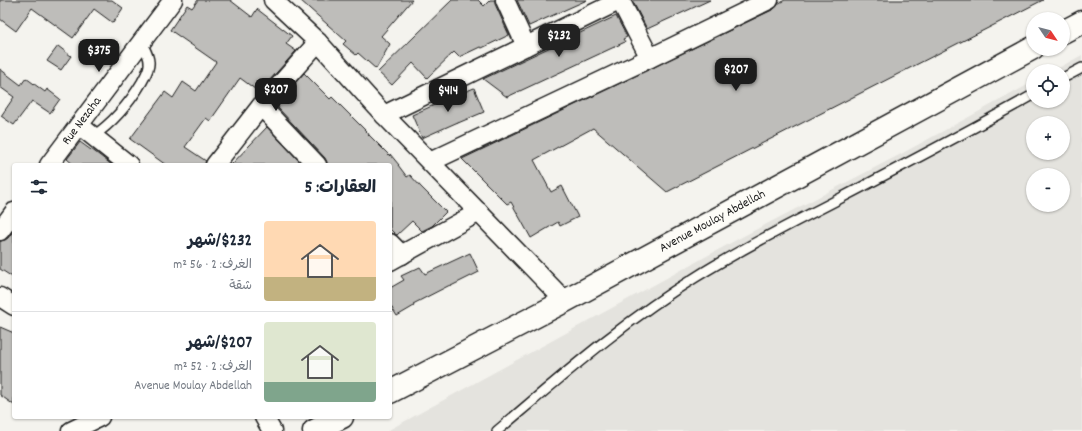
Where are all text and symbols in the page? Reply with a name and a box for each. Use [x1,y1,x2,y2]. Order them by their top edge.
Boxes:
north arrow [1026,12,1070,56]
map controls [1026,12,1070,212]
pin: $232 [535,24,583,58]
text: $232 [547,27,571,46]
pin: $375 [75,39,123,73]
text: $375 [87,42,111,61]
pin: $207 [712,58,760,92]
text: $207 [724,61,748,80]
button: locate [1026,64,1070,108]
pin: $207 [252,78,300,112]
pin: $414 [424,79,472,113]
text: $207 [264,81,288,100]
text: $414 [438,82,458,101]
street label: Rue Nezaha [58,92,107,149]
button: + [1026,116,1070,160]
button: − [1026,168,1070,212]
icon: filters [28,176,50,198]
text: العقارات: 5 [304,177,376,201]
street label: Avenue Moulay Abdellah [656,185,769,258]
text: $232/شهر [188,230,252,254]
icon: home [296,237,344,285]
text: الغرف: 2 · 56 m² [173,256,252,275]
text: شقة [229,277,252,296]
text: $207/شهر [187,332,252,356]
icon: home [296,338,344,386]
text: الغرف: 2 · 52 m² [174,358,252,377]
text: Avenue Moulay Abdellah [134,377,252,396]

